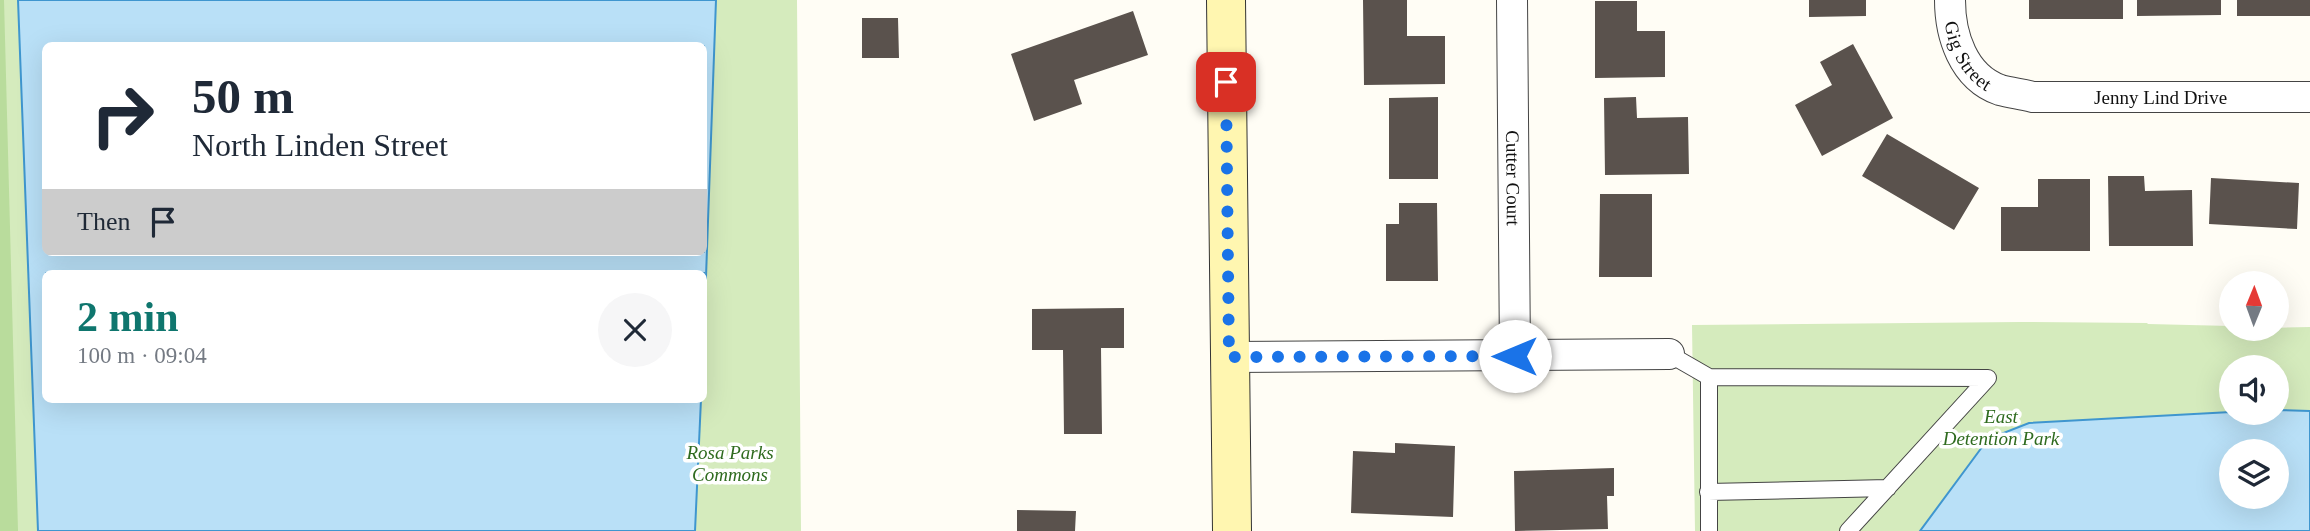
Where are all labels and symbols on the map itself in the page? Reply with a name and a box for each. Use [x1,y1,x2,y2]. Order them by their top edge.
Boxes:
street label: Gig Street [1941,19,1996,95]
pin [1196,52,1256,112]
street label: Jenny Lind Drive [2094,87,2227,108]
street label: Cutter Court [1502,130,1524,227]
north arrow [2219,271,2289,341]
position arrow [1478,319,1552,393]
park label: East Detention Park [1942,406,2060,449]
park label: Rosa Parks Commons [685,442,774,485]

